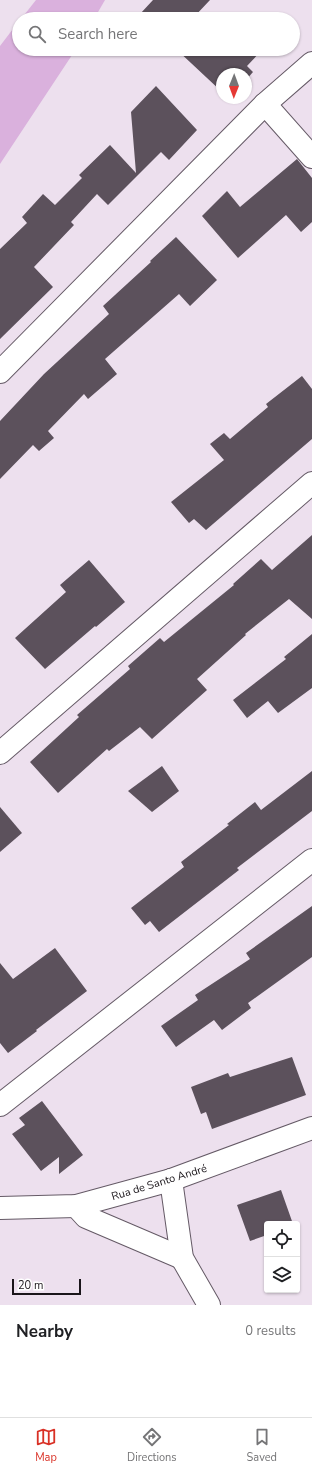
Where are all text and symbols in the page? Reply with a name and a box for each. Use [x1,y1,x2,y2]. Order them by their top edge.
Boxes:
search box [12,12,300,56]
icon: search [26,23,48,45]
text: Search here [58,24,138,44]
north arrow [216,68,252,104]
street label: Rua de Santo André [109,1161,209,1204]
map controls [264,1221,300,1293]
button: locate [264,1221,300,1257]
button: layers [264,1257,300,1293]
scale bar [12,1277,81,1296]
text: 20 m [18,1278,43,1293]
text: Nearby [16,1320,73,1343]
text: 0 results [245,1322,296,1340]
tab: Map [35,1426,57,1465]
tab: Directions [127,1426,177,1465]
tab: Saved [247,1426,277,1465]

